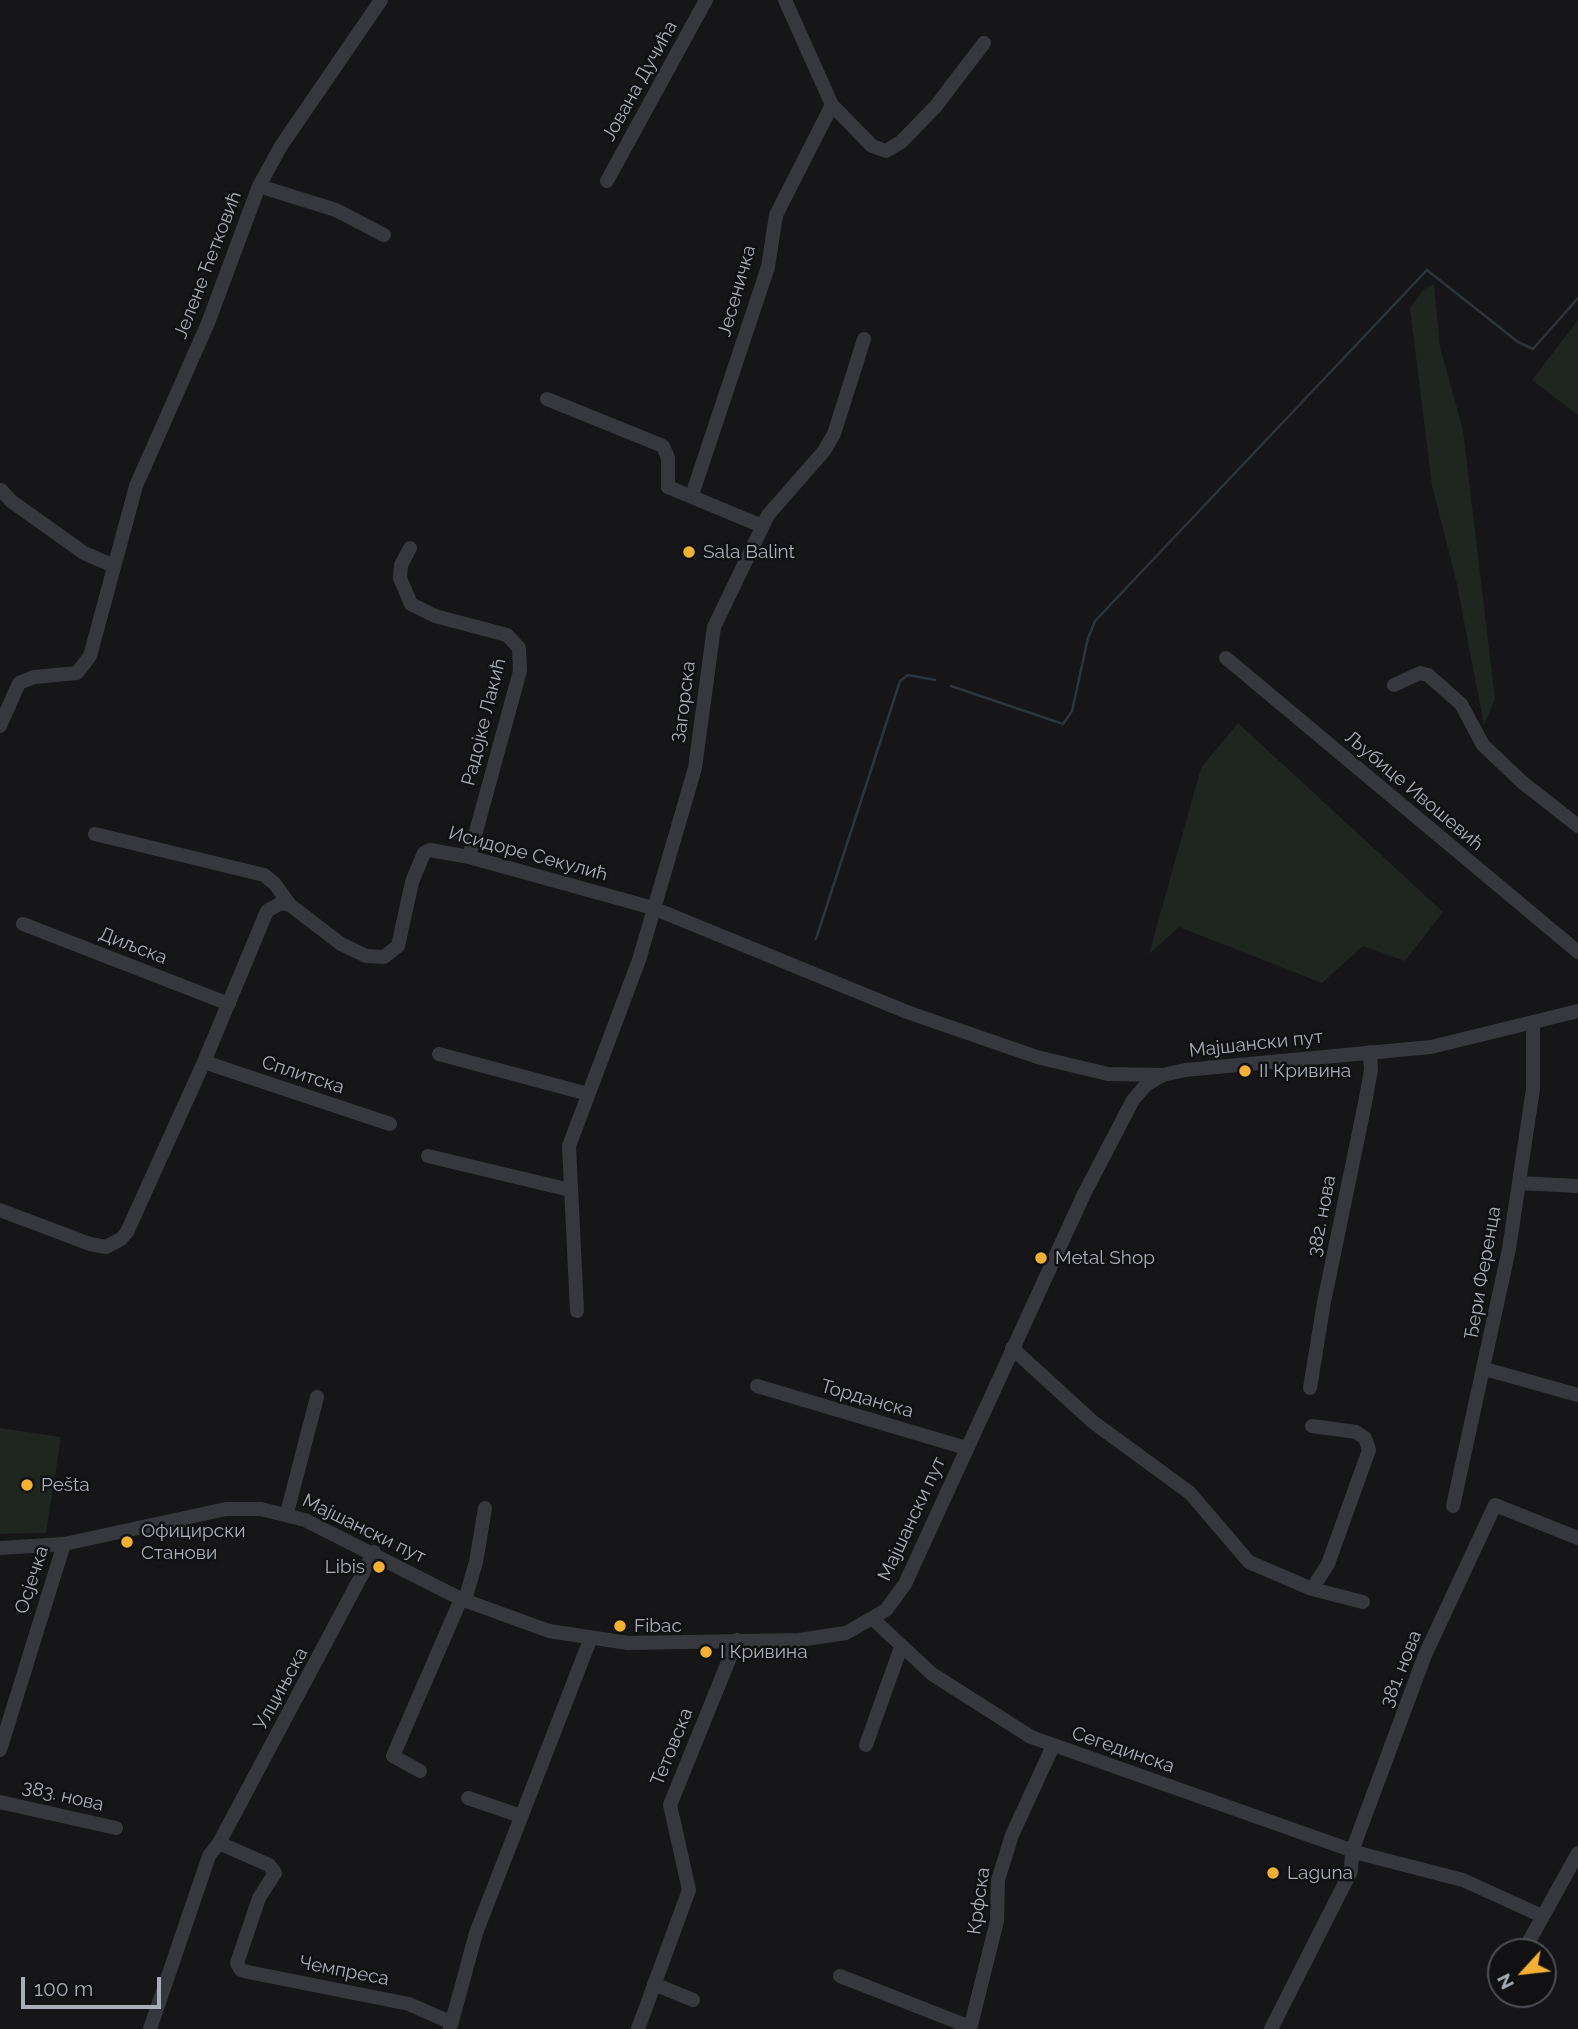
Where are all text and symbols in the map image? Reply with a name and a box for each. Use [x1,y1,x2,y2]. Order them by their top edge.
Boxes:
street label: Јована Дучића [598,17,682,145]
street label: Јелене Ћетковић [169,188,247,342]
street label: Јесеничка [713,243,761,339]
place label: Sala Balint [703,541,795,563]
marker: Sala Balint [681,544,697,560]
street label: Радојке Лакић [457,656,511,788]
street label: Загорска [668,660,700,744]
street label: Љубице Ивошевић [1340,726,1488,856]
street label: Исидоре Секулић [446,822,610,886]
street label: Диљска [96,923,170,969]
street label: Мајшански пут [1188,1026,1324,1062]
street label: Сплитска [259,1051,347,1099]
place label: II Кривина [1259,1060,1351,1082]
marker: II Кривина [1237,1063,1253,1079]
street label: 382. нова [1303,1173,1341,1259]
street label: Ђери Ференца [1460,1205,1506,1341]
place label: Metal Shop [1055,1247,1155,1269]
marker: Metal Shop [1033,1250,1049,1266]
street label: Торданска [818,1375,916,1423]
street label: Мајшански пут [873,1453,951,1585]
place label: Pešta [41,1474,90,1496]
marker: Pešta [19,1477,35,1493]
street label: Мајшански пут [299,1489,429,1569]
place label: Официрски Станови [141,1520,245,1564]
marker: Официрски Станови [119,1534,135,1550]
street label: Осјечка [10,1543,54,1617]
place label: Libis [325,1556,365,1578]
marker: Libis [371,1559,387,1575]
place label: Fibac [634,1615,682,1637]
marker: Fibac [612,1618,628,1634]
street label: 381. нова [1375,1627,1427,1711]
place label: I Кривина [720,1641,807,1663]
street label: Улцињска [249,1644,313,1734]
marker: I Кривина [698,1644,714,1660]
street label: Тетовска [646,1705,698,1789]
street label: Сегединска [1069,1722,1177,1778]
street label: 383. нова [20,1776,106,1816]
place label: Laguna [1287,1862,1353,1884]
marker: Laguna [1265,1865,1281,1881]
street label: Крфска [963,1866,995,1936]
north arrow [1487,1938,1557,2008]
street label: Чемпреса [297,1951,391,1991]
scale bar [24,1962,164,2006]
text: N [1492,1970,1518,1993]
text: 100 m [34,1976,93,2001]

